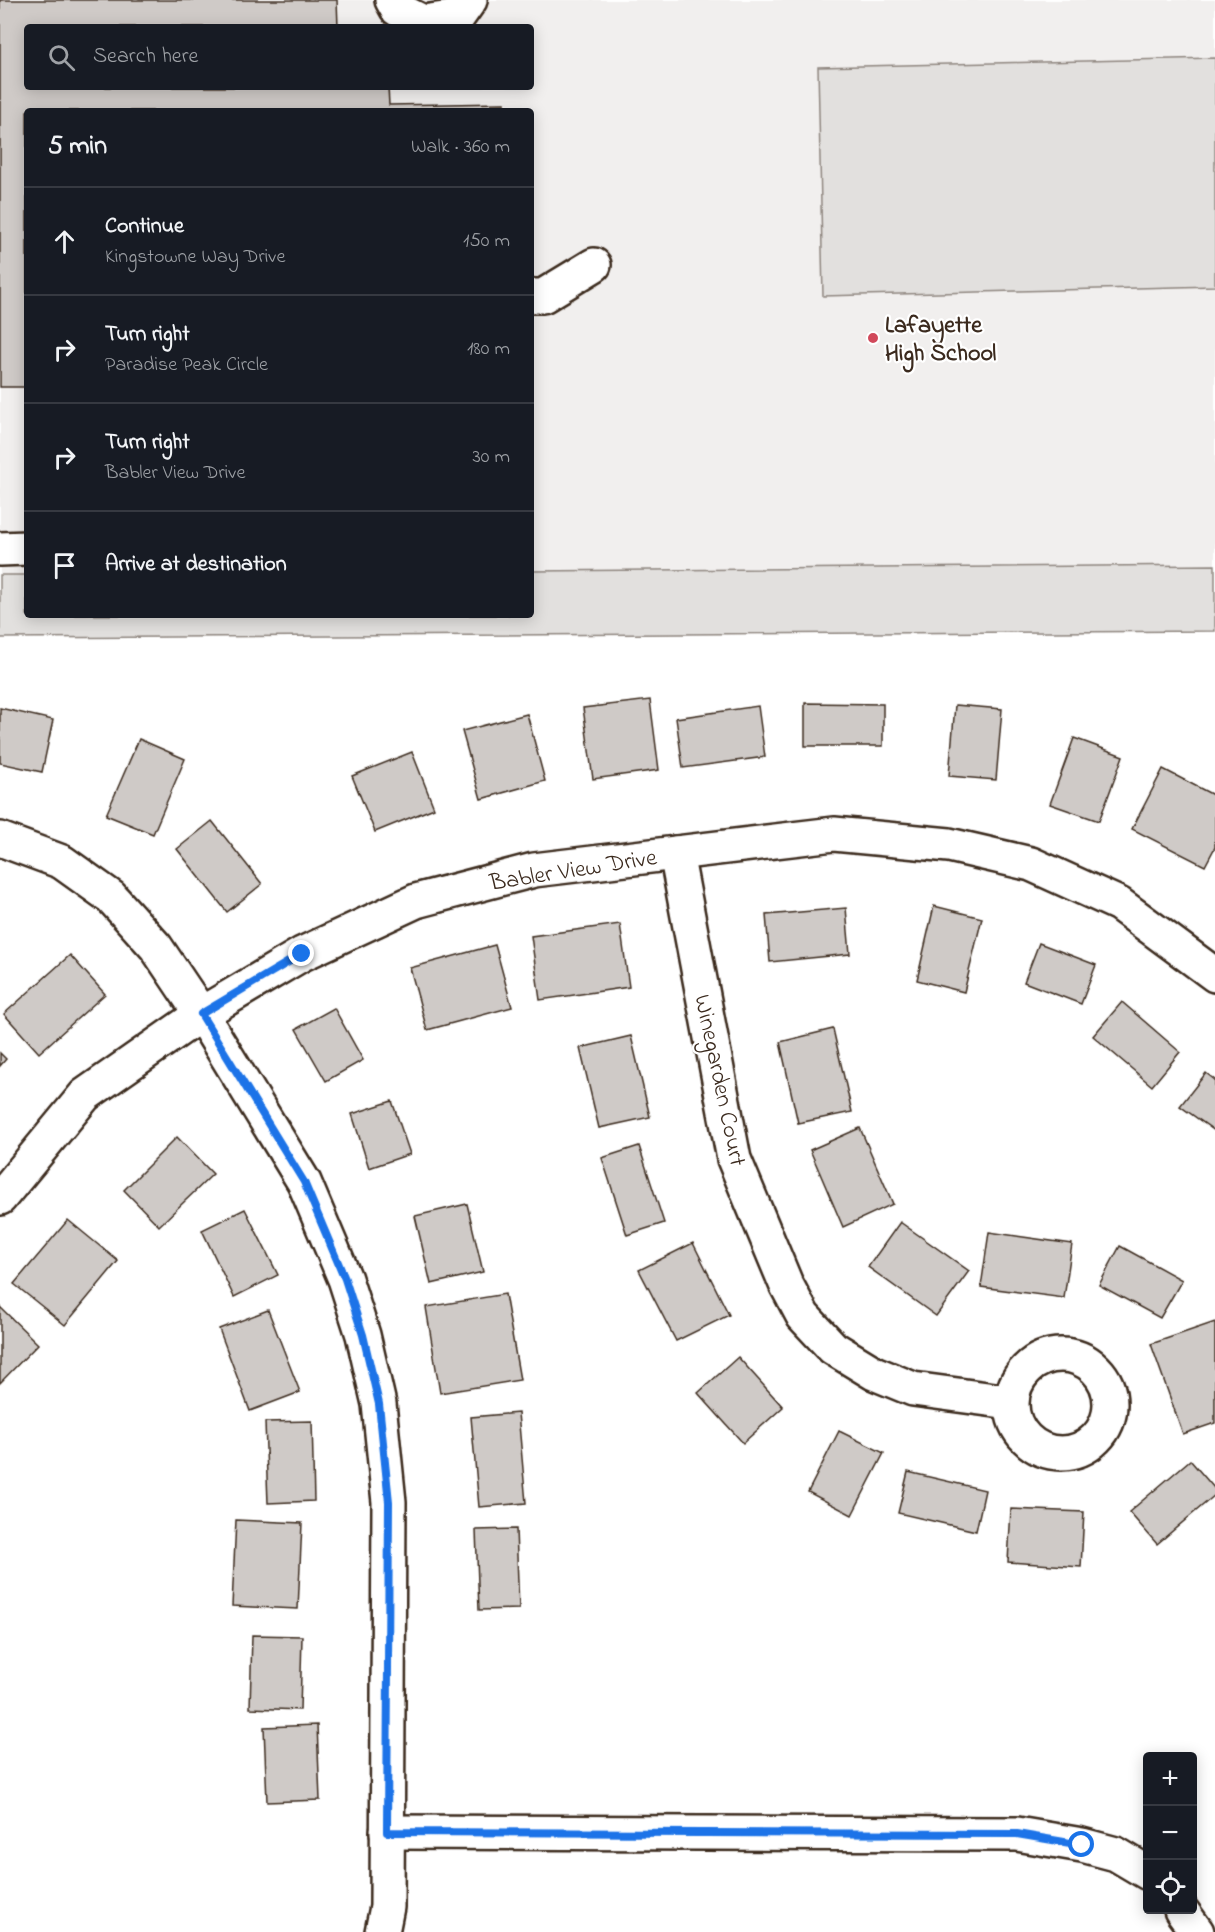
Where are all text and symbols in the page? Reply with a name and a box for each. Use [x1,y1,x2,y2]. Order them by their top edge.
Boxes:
search box [24,24,534,90]
icon: search [45,41,78,74]
text: Search here [93,41,198,73]
text: 5 min [48,128,107,166]
text: Walk · 360 m [411,133,510,162]
text: Continue [105,211,184,243]
icon: ahead [48,225,81,258]
text: 150 m [463,227,510,256]
text: Kingstowne Way Drive [105,243,286,272]
place label: Lafayette High School [885,309,996,373]
text: Turn right [105,319,190,351]
marker: Lafayette High School [866,331,880,345]
icon: right [48,333,81,366]
text: 180 m [467,335,510,364]
text: Paradise Peak Circle [105,351,268,380]
text: Turn right [105,427,190,459]
icon: right [48,441,81,474]
text: 30 m [473,443,510,472]
text: Babler View Drive [105,459,246,488]
icon: arrive [48,549,81,582]
text: Arrive at destination [105,549,287,581]
street label: Babler View Drive [486,841,660,902]
route end [288,940,314,966]
street label: Winegarden Court [683,991,754,1170]
map controls [1143,1752,1197,1914]
button: + [1143,1752,1197,1806]
button: − [1143,1806,1197,1860]
route start [1068,1831,1094,1857]
button: locate [1143,1860,1197,1914]

